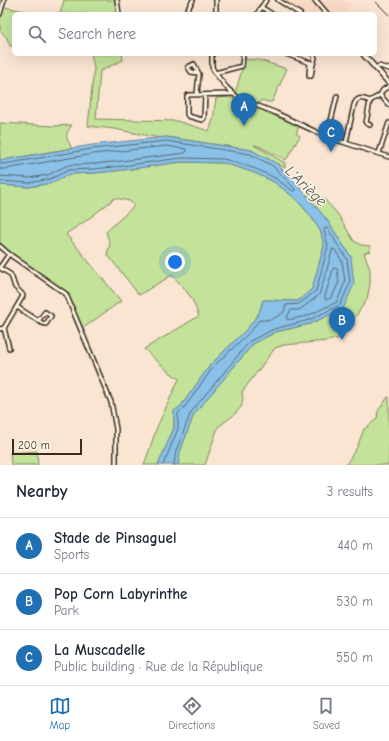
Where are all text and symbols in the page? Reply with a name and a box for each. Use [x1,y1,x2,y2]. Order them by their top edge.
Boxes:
search box [12,12,377,56]
icon: search [26,23,48,45]
text: Search here [58,25,136,43]
pin: A [231,93,257,126]
pin: C [318,119,344,152]
water label: L'Ariège [281,162,331,211]
your location [165,252,185,272]
pin: B [329,307,355,340]
scale bar [12,437,82,456]
text: 200 m [18,439,50,452]
text: Nearby [16,482,67,501]
text: 3 results [327,484,373,499]
text: Stade de Pinsaguel [54,529,176,547]
text: A [25,538,33,553]
text: 440 m [337,538,373,553]
text: Sports [54,547,89,562]
text: Pop Corn Labyrinthe [54,585,187,603]
text: B [25,594,33,609]
text: 530 m [336,594,373,609]
text: Park [54,603,79,618]
text: La Muscadelle [54,641,145,659]
text: C [25,650,33,665]
text: 550 m [336,650,373,665]
text: Public building · Rue de la République [54,659,263,674]
tab: Map [49,695,71,732]
tab: Directions [169,695,215,732]
tab: Saved [313,695,340,732]

